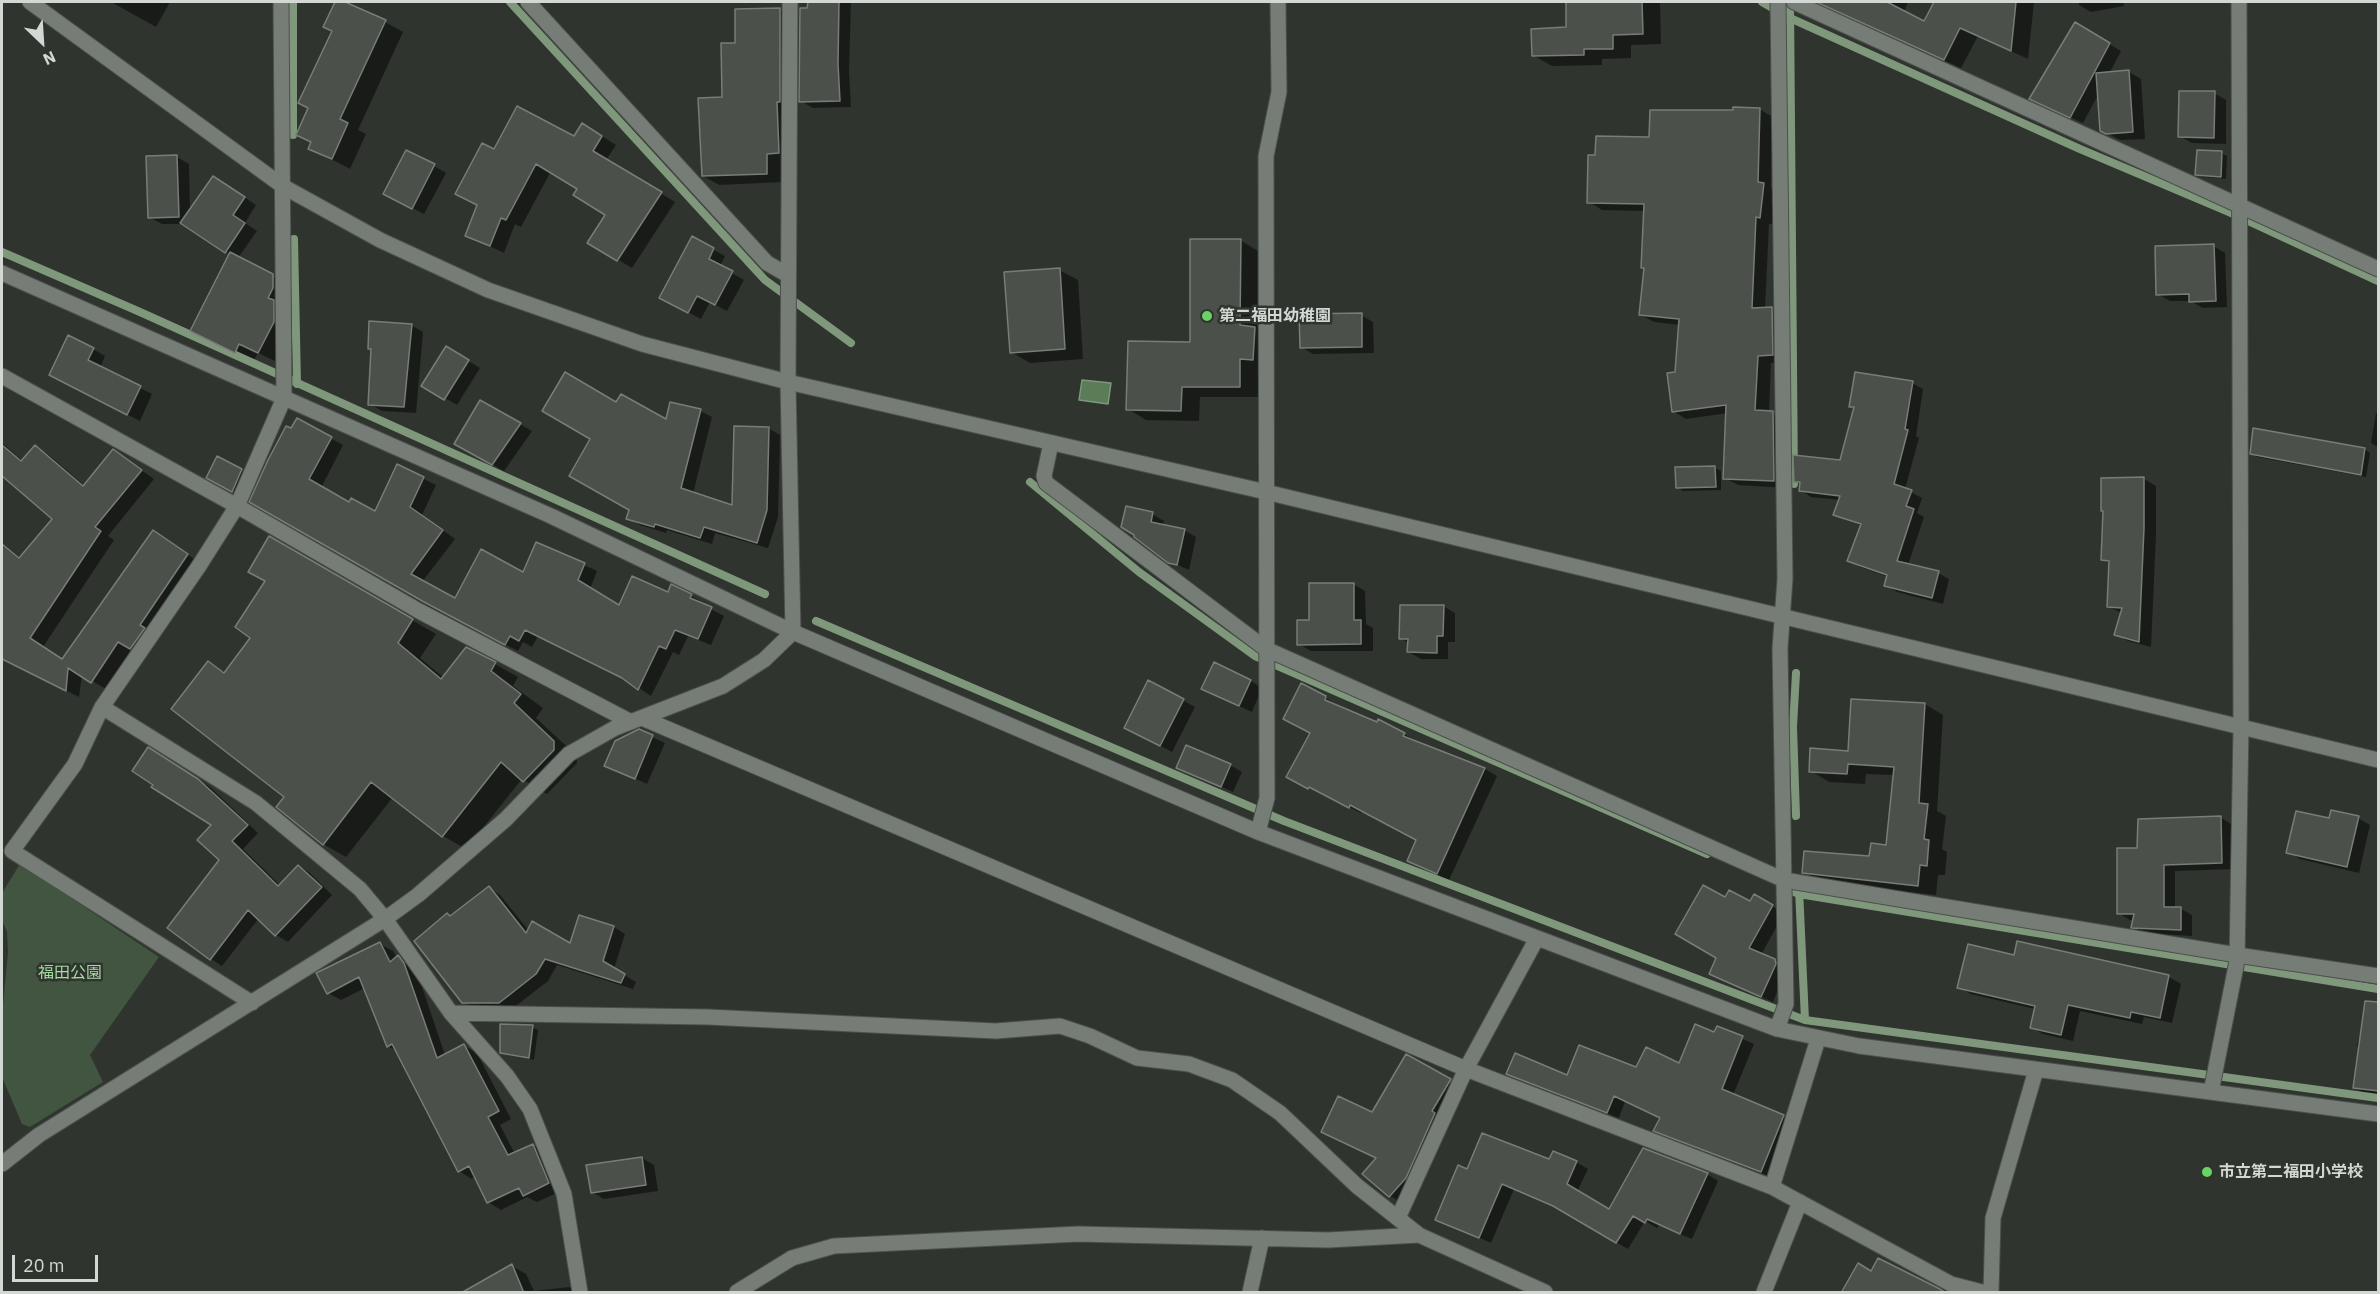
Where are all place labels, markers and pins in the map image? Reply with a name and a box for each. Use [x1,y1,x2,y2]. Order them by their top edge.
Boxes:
place label: 第二福田幼稚園 [1219,306,1331,326]
marker: 第二福田幼稚園 [1200,309,1214,323]
place label: 市立第二福田小学校 [2219,1162,2363,1182]
marker: 市立第二福田小学校 [2200,1165,2214,1179]

